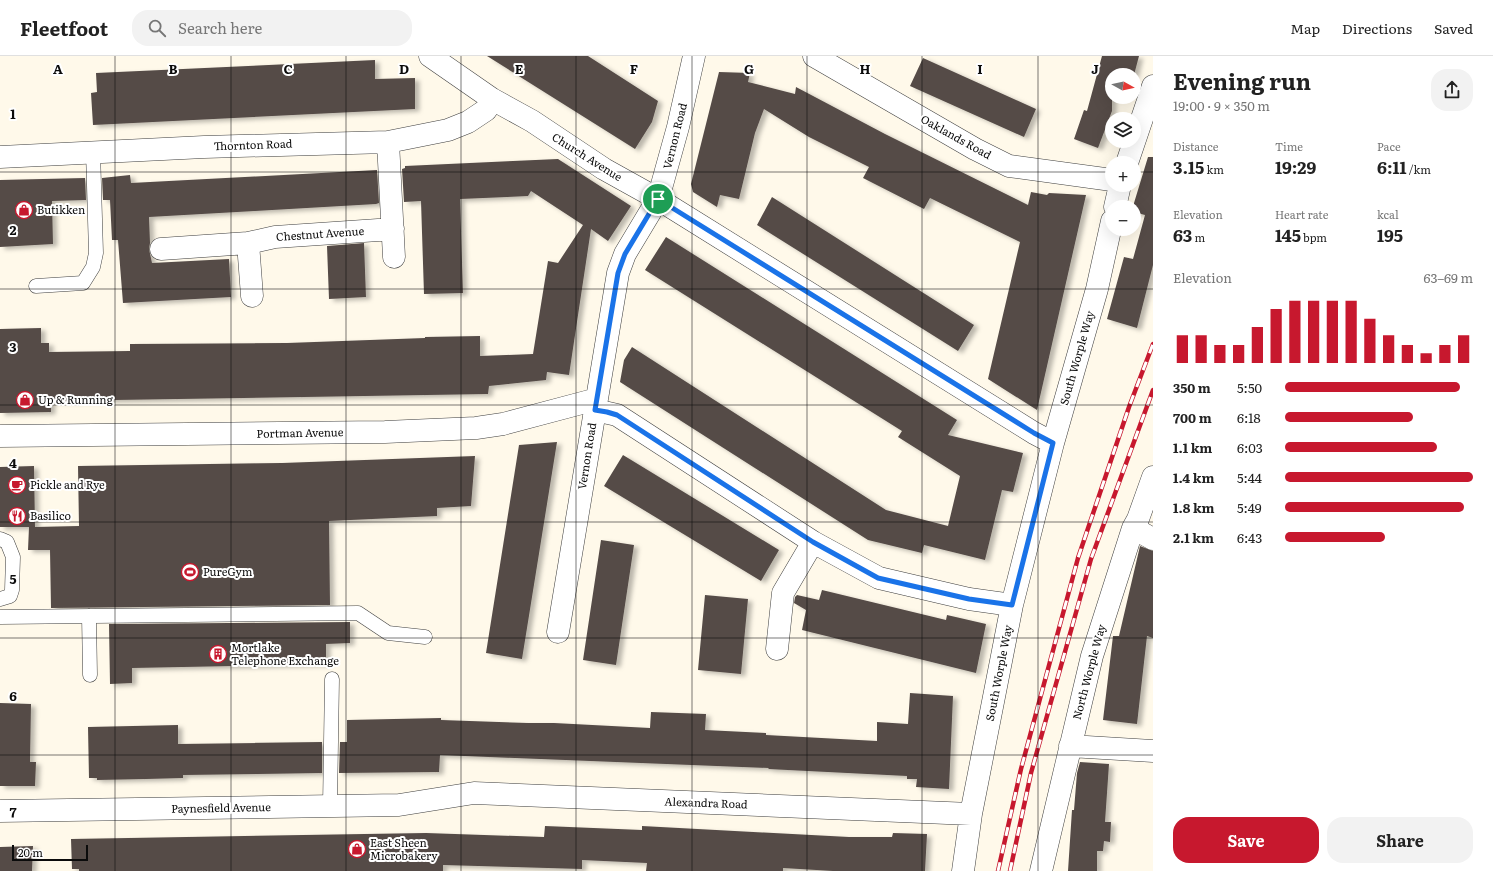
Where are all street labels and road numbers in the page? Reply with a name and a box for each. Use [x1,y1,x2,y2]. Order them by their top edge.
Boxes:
street label: Vernon Road [658,101,690,170]
street label: Oaklands Road [918,110,995,162]
street label: Church Avenue [549,128,626,184]
street label: Thornton Road [213,135,293,153]
street label: Chestnut Avenue [275,222,365,244]
street label: South Worple Way [1055,308,1097,407]
street label: Vernon Road [573,421,599,490]
street label: Portman Avenue [256,423,344,441]
street label: North Worple Way [1068,622,1109,721]
street label: South Worple Way [981,623,1015,722]
street label: Alexandra Road [664,793,748,811]
street label: Paynesfield Avenue [171,798,271,816]

